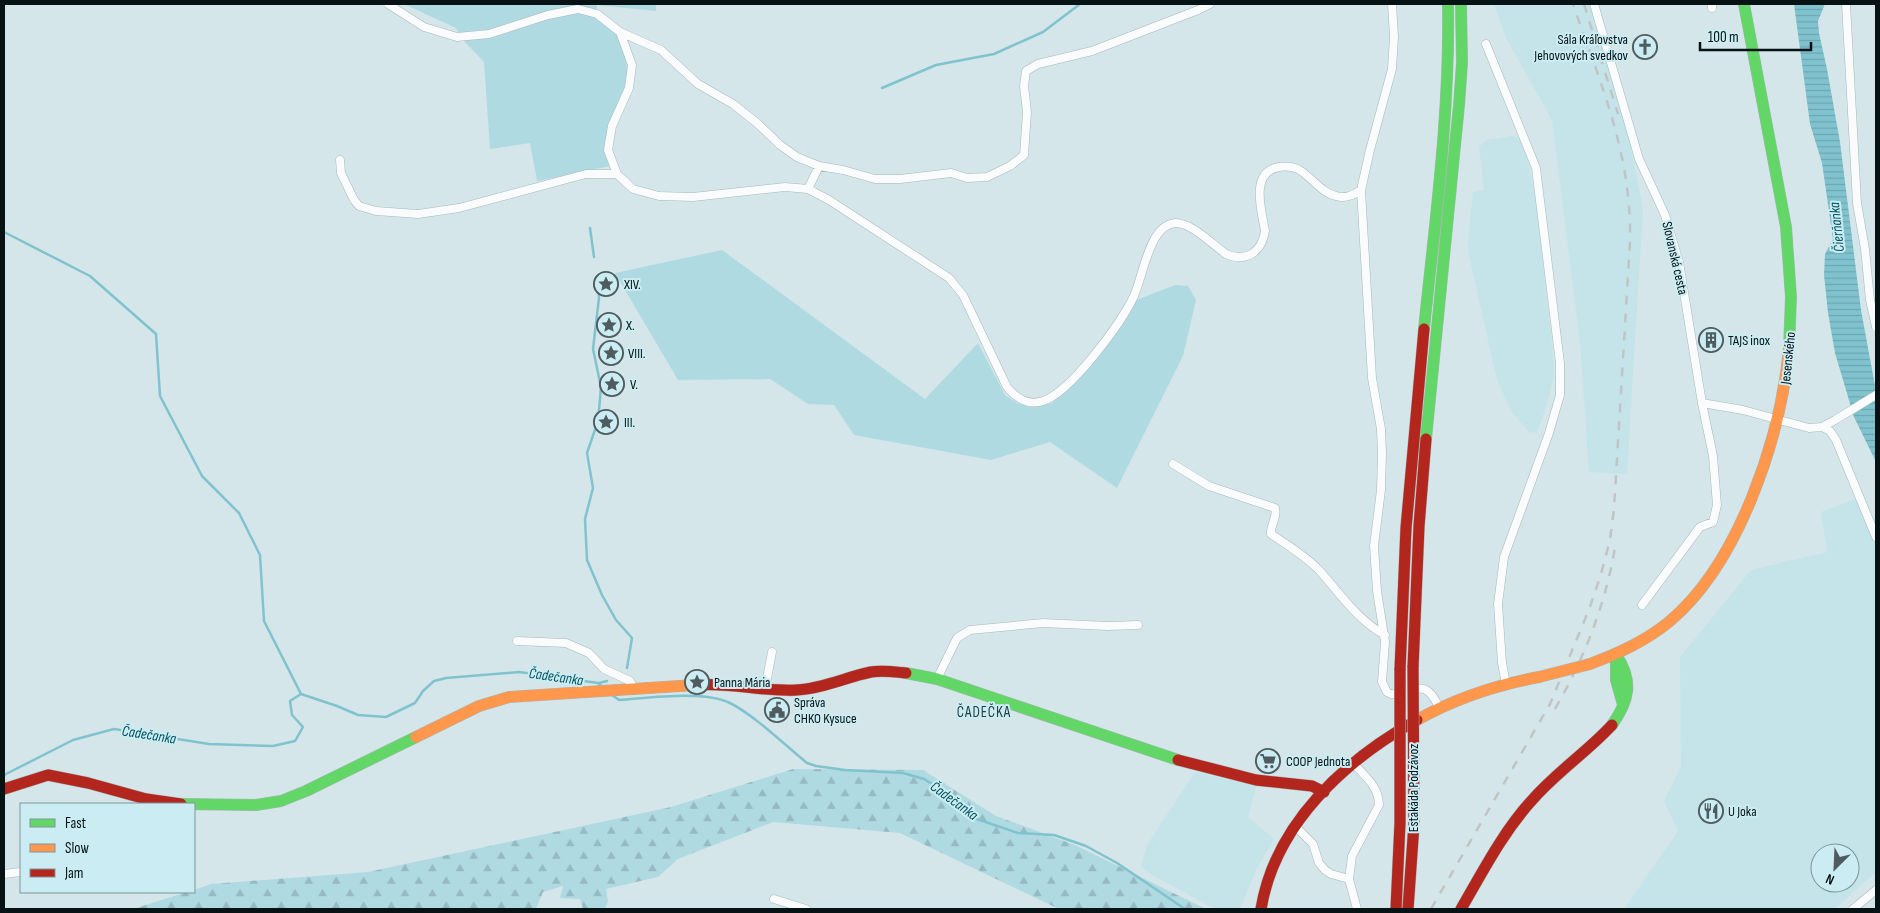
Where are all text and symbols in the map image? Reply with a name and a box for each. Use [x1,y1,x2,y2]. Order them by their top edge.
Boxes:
scale bar [1700,20,1811,52]
text: 100 m [1708,28,1739,47]
place label: Sála Kráľovstva Jehovových svedkov [1533,31,1629,64]
church icon: Sála Kráľovstva Jehovových svedkov [1632,34,1658,60]
water label: Čierňanka [1825,201,1849,253]
street label: Slovanská cesta [1658,220,1692,296]
place icon: XIV. [593,271,619,297]
place label: XIV. [623,276,641,293]
place icon: X. [596,312,622,338]
place label: X. [625,317,635,334]
building icon: TAJS inox [1698,327,1724,353]
street label: Jesenského [1777,331,1799,386]
place label: TAJS inox [1728,332,1771,349]
place icon: VIII. [598,340,624,366]
place label: VIII. [628,345,645,362]
place icon: V. [599,371,625,397]
place label: V. [630,376,638,393]
place icon: III. [593,409,619,435]
place label: III. [624,414,635,431]
water label: Čadečanka [528,664,584,690]
place icon: Panna Mária [684,669,710,695]
place label: Panna Mária [714,674,770,691]
place label: Správa CHKO Kysuce [794,694,857,727]
public building icon: Správa CHKO Kysuce [764,697,790,723]
district label: ČADEČKA [957,703,1011,722]
water label: Čadečanka [120,721,178,749]
street label: Estakáda Podzávoz [1405,744,1422,832]
supermarket icon: COOP Jednota [1255,748,1281,774]
place label: COOP Jednota [1286,753,1350,770]
water label: Čadečanka [926,777,982,825]
restaurant icon: U Joka [1698,798,1724,824]
legend [20,803,195,893]
place label: U Joka [1728,803,1757,820]
text: Fast [65,814,87,833]
text: Slow [65,839,89,858]
north arrow [1810,843,1860,893]
text: Jam [64,864,83,883]
text: N [1823,870,1837,889]

